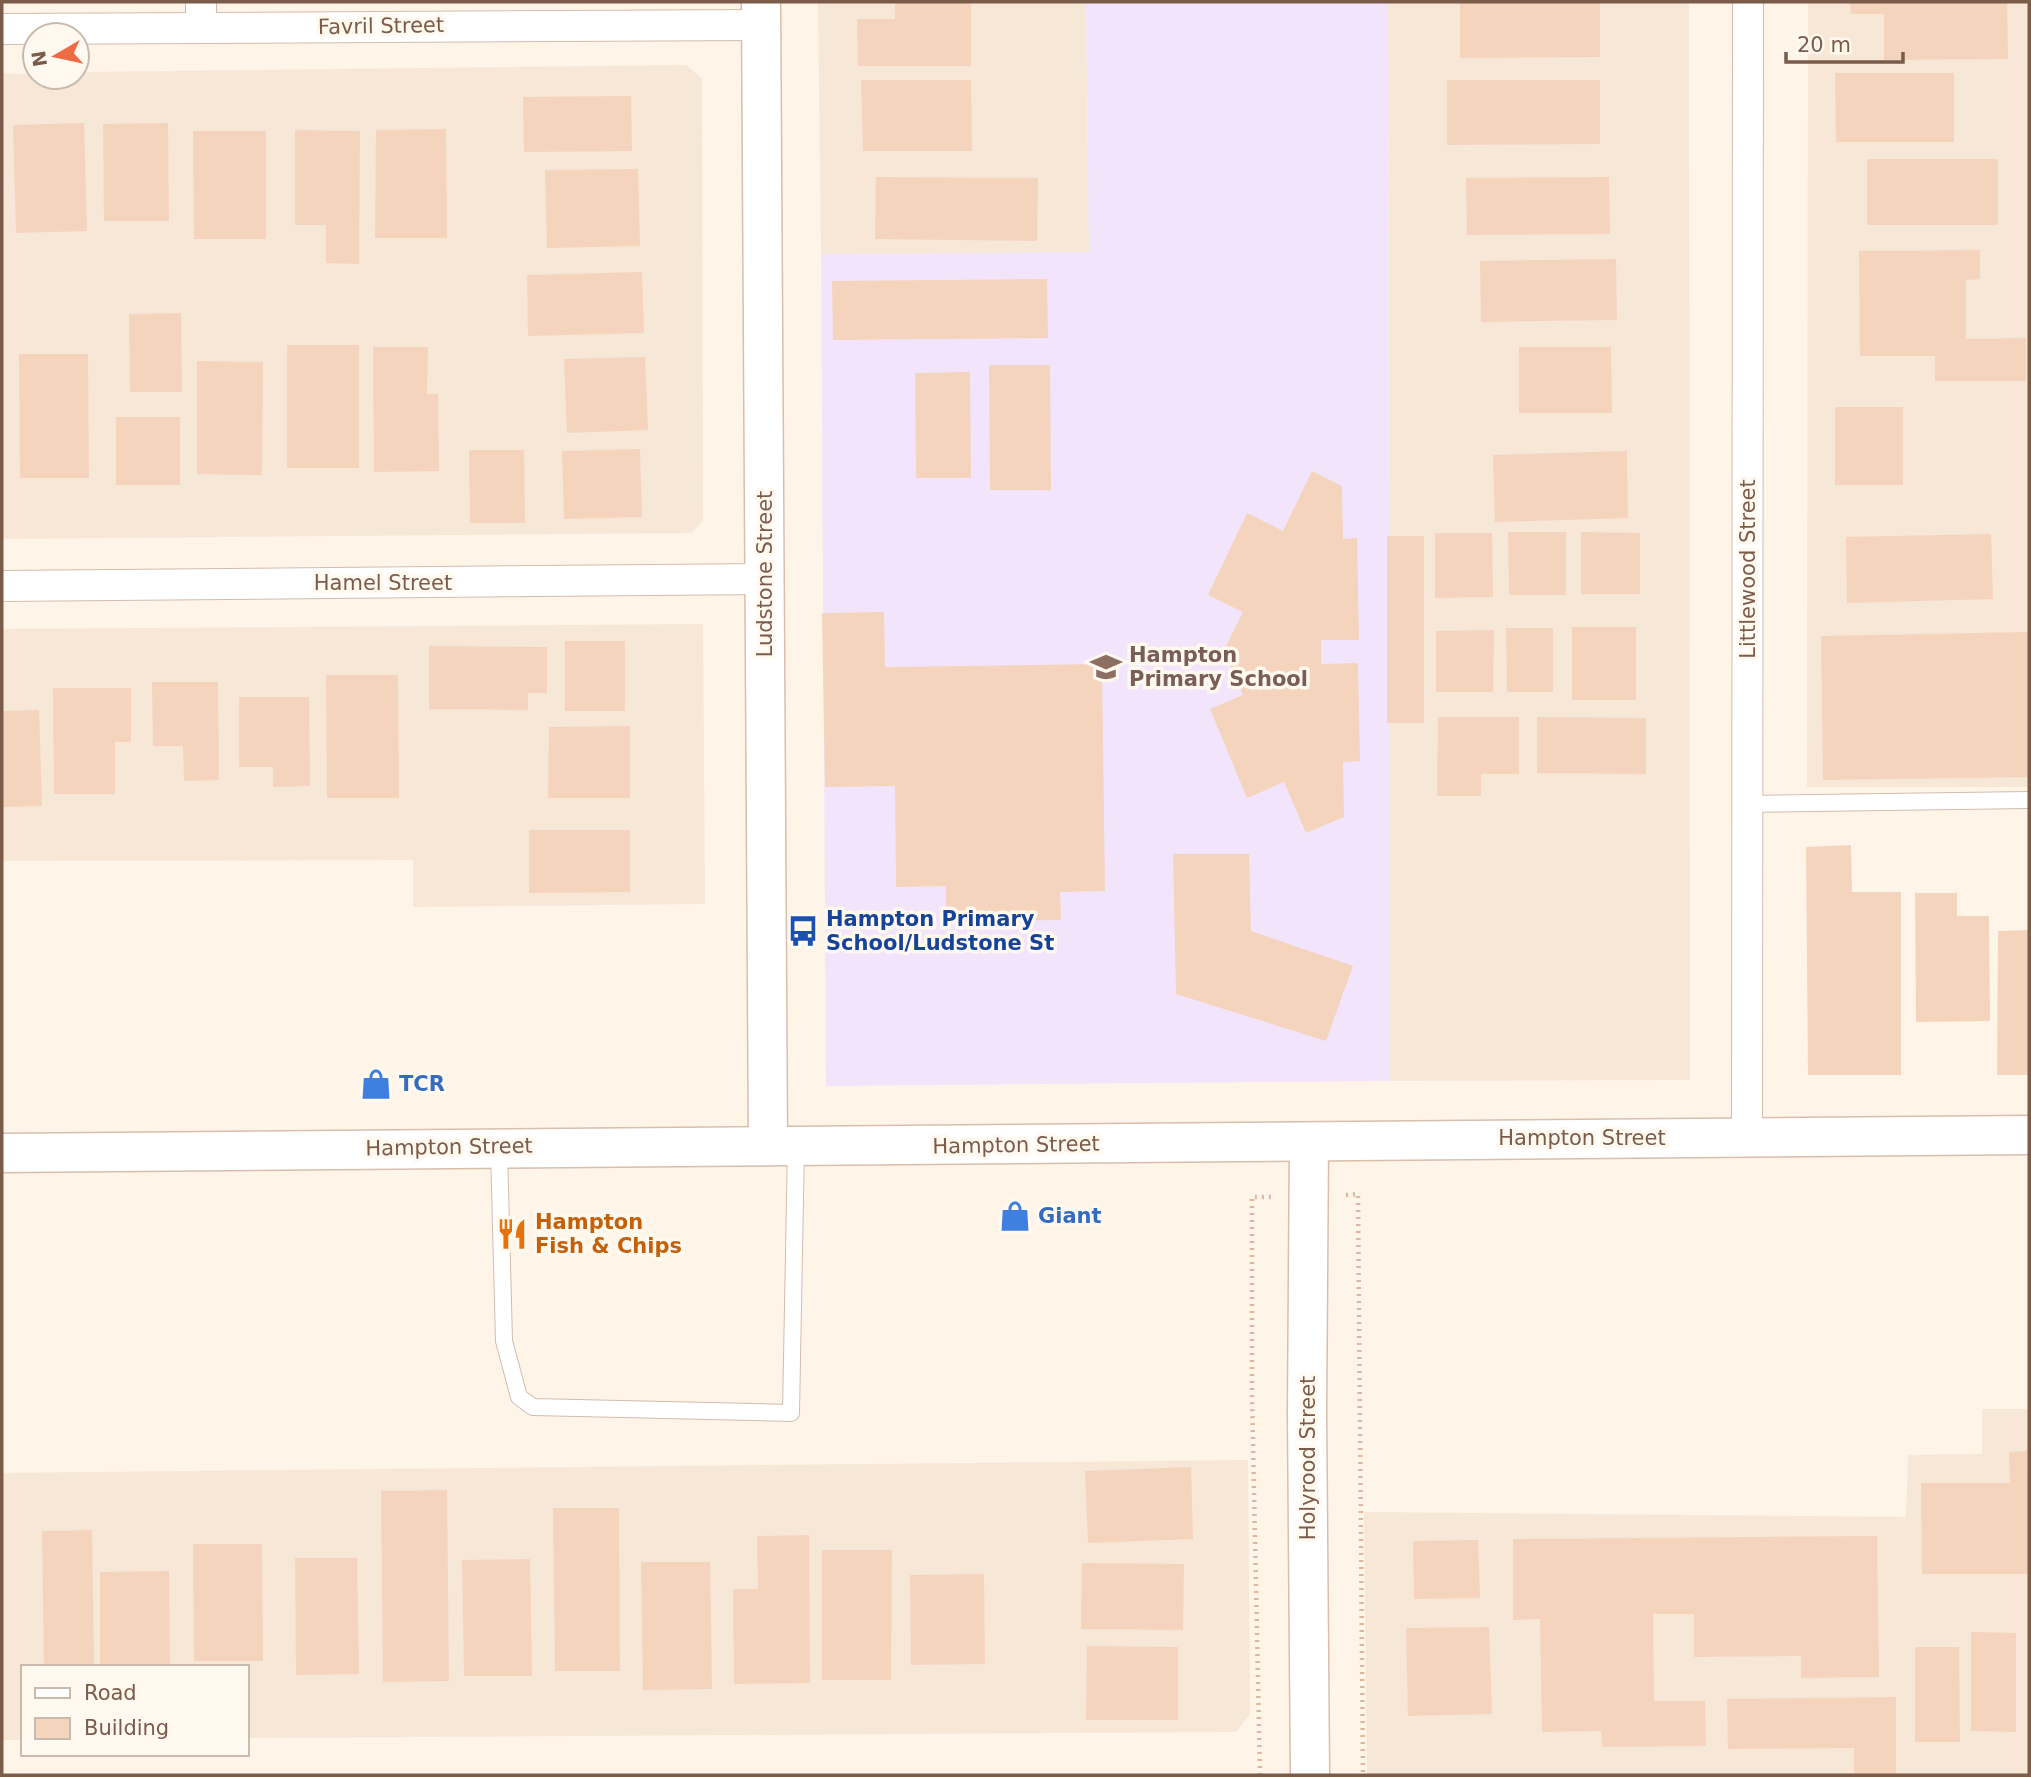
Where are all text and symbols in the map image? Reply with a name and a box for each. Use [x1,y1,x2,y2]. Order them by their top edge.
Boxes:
street label: Favril Street [318,13,444,39]
north arrow [21,21,91,91]
scale bar [1786,21,1903,65]
text: 20 m [1797,33,1851,57]
text: N [27,49,51,68]
street label: Littlewood Street [1736,479,1760,659]
street label: Ludstone Street [753,491,777,657]
street label: Hamel Street [314,571,452,595]
place label: Hampton Primary School [1129,643,1308,691]
school or university icon: Hampton Primary School [1089,650,1123,684]
place label: Hampton Primary School/Ludstone St [826,907,1054,955]
bus stop icon: Hampton Primary School/Ludstone St [786,914,820,948]
shop icon: TCR [359,1067,393,1101]
place label: TCR [399,1072,445,1096]
street label: Hampton Street [1498,1126,1666,1150]
street label: Hampton Street [932,1132,1100,1158]
street label: Hampton Street [365,1134,533,1160]
shop icon: Giant [998,1199,1032,1233]
place label: Giant [1038,1204,1102,1228]
place label: Hampton Fish & Chips [535,1210,682,1258]
restaurant icon: Hampton Fish & Chips [495,1217,529,1251]
street label: Holyrood Street [1296,1376,1320,1540]
legend [21,1665,248,1756]
text: Road [84,1681,137,1705]
text: Building [84,1716,169,1740]

